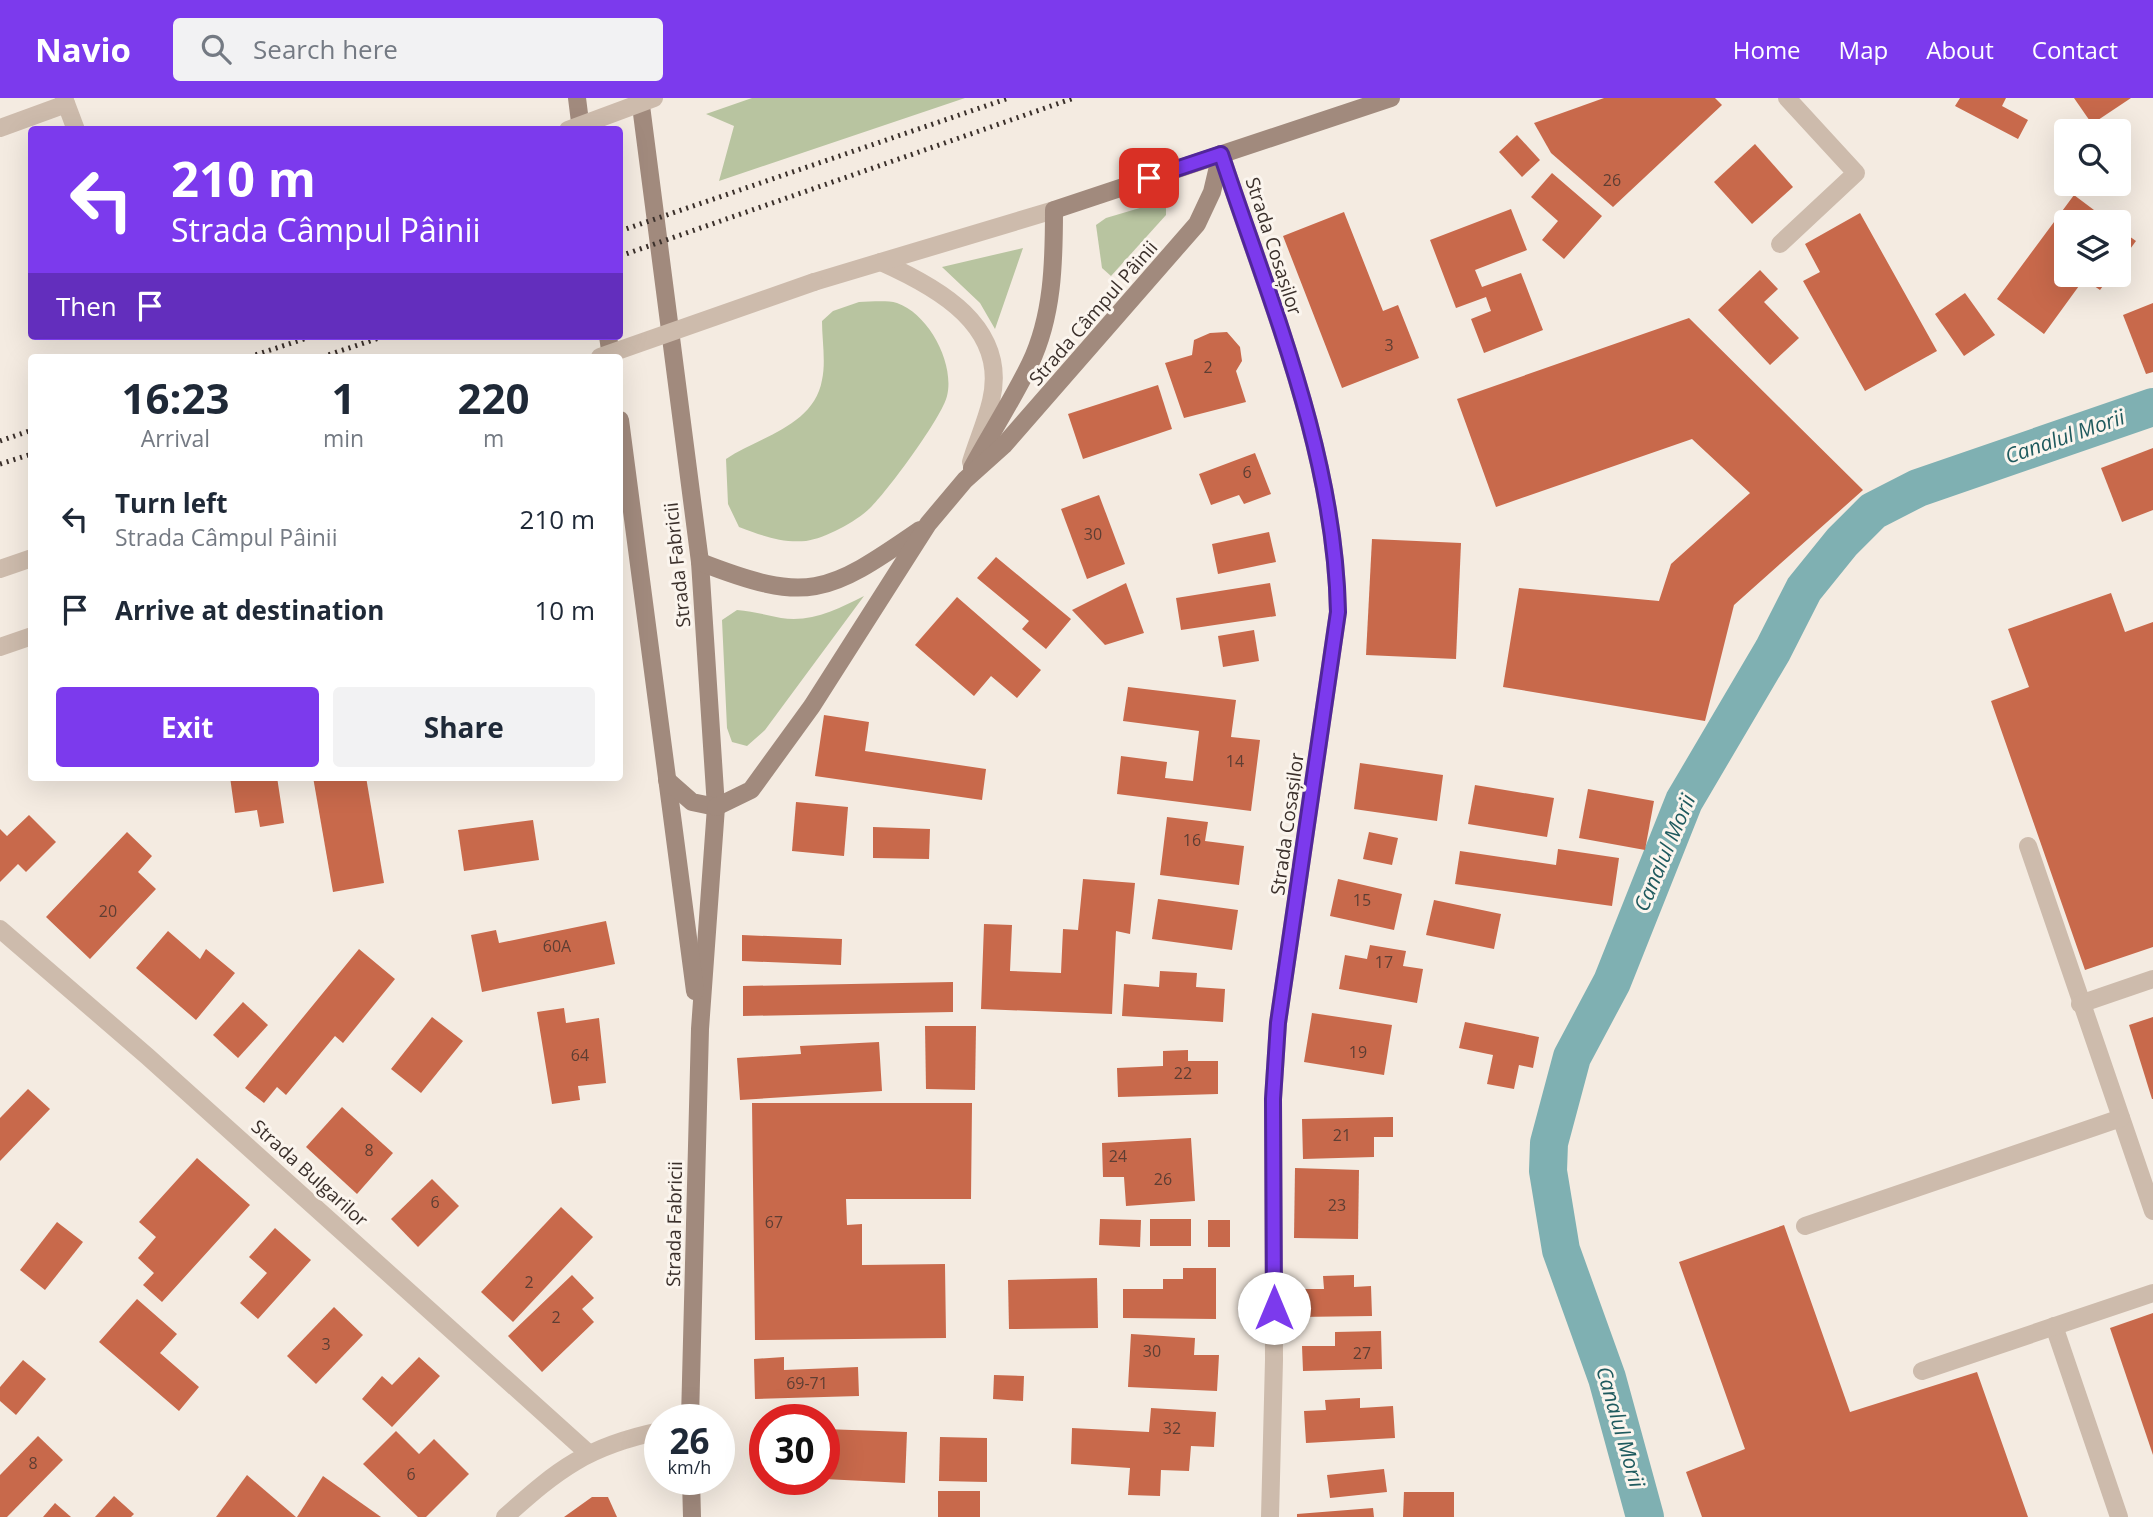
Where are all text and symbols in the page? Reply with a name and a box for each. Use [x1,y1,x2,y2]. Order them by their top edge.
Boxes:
search box [173,18,663,81]
text: Navio [35,27,131,72]
icon: search [197,30,235,68]
text: Search here [253,31,398,67]
text: Home [1733,33,1801,66]
text: Map [1839,33,1888,66]
text: About [1926,33,1994,66]
text: Contact [2032,33,2118,66]
map controls [2054,119,2131,287]
button: search [2054,119,2131,196]
text: 210 m [171,145,316,211]
pin [1119,148,1179,208]
icon: left [56,154,147,245]
icon: arrive [1130,159,1168,197]
house number: 26 [1603,169,1621,191]
street label: Strada Cosașilor [1239,174,1309,318]
text: Strada Câmpul Pâinii [171,208,481,251]
button: layers [2054,210,2131,287]
street label: Strada Câmpul Pâinii [1023,235,1163,391]
icon: arrive [131,287,169,325]
text: Then [56,288,117,324]
house number: 3 [1384,334,1394,356]
house number: 2 [1203,356,1213,378]
text: 16:23 [121,369,229,426]
text: 1 [331,369,356,426]
text: 220 [458,369,530,426]
water label: Canalul Morii [2001,402,2129,470]
text: Arrival [141,422,210,454]
text: min [323,422,364,454]
text: m [483,422,504,454]
house number: 6 [1242,461,1252,483]
text: Turn left [115,485,227,521]
icon: left [56,500,94,538]
text: 210 m [520,501,595,537]
street label: Strada Fabricii [657,501,697,629]
text: Strada Câmpul Pâinii [115,521,337,553]
house number: 30 [1084,523,1102,545]
icon: arrive [56,591,94,629]
text: Arrive at destination [115,592,384,628]
text: 10 m [534,592,595,628]
button: Exit [56,687,319,767]
button: Share [333,687,595,767]
house number: 14 [1226,750,1244,772]
street label: Strada Cosașilor [1264,751,1310,897]
water label: Canalul Morii [1627,789,1702,915]
house number: 16 [1183,829,1201,851]
house number: 15 [1353,889,1371,911]
house number: 20 [99,900,117,922]
house number: 60A [543,935,572,957]
house number: 17 [1375,951,1393,973]
house number: 19 [1349,1041,1367,1063]
house number: 64 [571,1044,589,1066]
house number: 22 [1174,1062,1192,1084]
street label: Strada Bulgarilor [246,1114,374,1233]
house number: 21 [1333,1124,1351,1146]
house number: 8 [364,1139,374,1161]
house number: 24 [1109,1145,1127,1167]
street label: Strada Fabricii [660,1161,688,1287]
house number: 26 [1154,1168,1172,1190]
house number: 6 [430,1191,440,1213]
house number: 23 [1328,1194,1346,1216]
house number: 67 [765,1211,783,1233]
house number: 2 [524,1271,534,1293]
position arrow [1237,1271,1311,1345]
house number: 2 [551,1306,561,1328]
house number: 3 [321,1333,331,1355]
house number: 30 [1143,1340,1161,1362]
house number: 27 [1353,1342,1371,1364]
water label: Canalul Morii [1590,1363,1652,1491]
house number: 69-71 [786,1372,828,1394]
speed limit sign: 30 [749,1404,840,1495]
text: 26 [669,1417,710,1464]
house number: 32 [1163,1417,1181,1439]
house number: 8 [28,1452,38,1474]
text: km/h [668,1455,711,1479]
house number: 6 [406,1463,416,1485]

